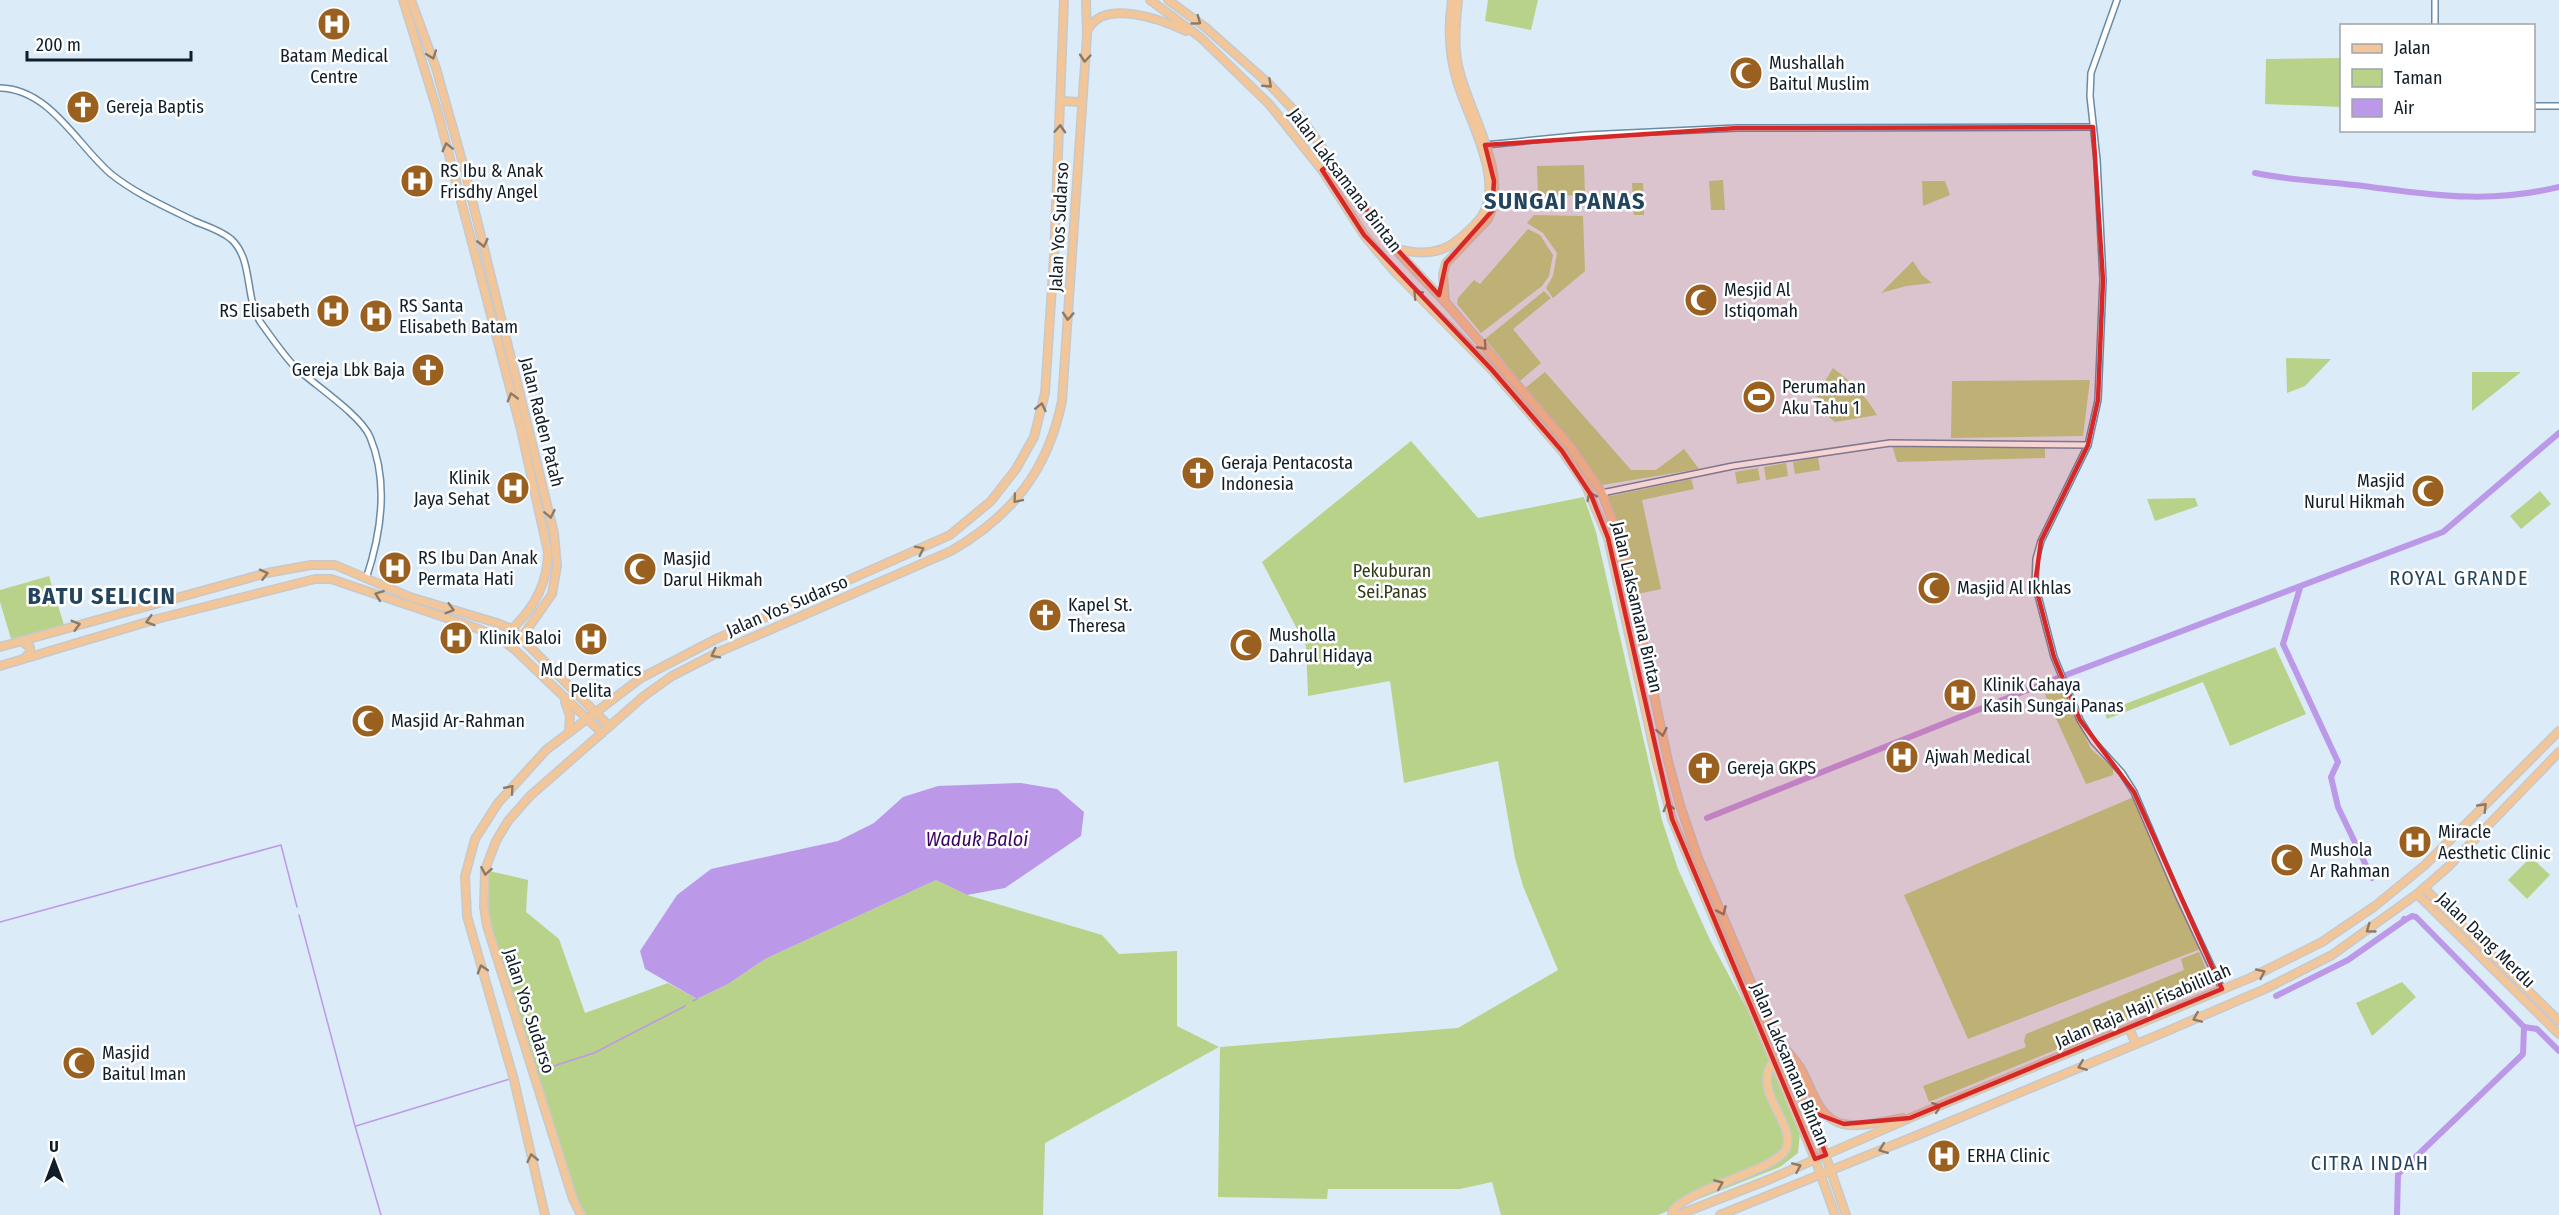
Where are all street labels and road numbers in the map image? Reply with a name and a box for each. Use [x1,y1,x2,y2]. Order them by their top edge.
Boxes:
street label: Jalan Laksamana Bintan [1283,103,1407,257]
street label: Jalan Yos Sudarso [1045,161,1073,293]
street label: Jalan Raden Patah [515,355,569,489]
street label: Jalan Laksamana Bintan [1607,519,1667,695]
street label: Jalan Yos Sudarso [723,570,851,642]
street label: Jalan Dang Merdu [2432,887,2540,993]
street label: Jalan Yos Sudarso [498,946,560,1076]
street label: Jalan Raja Haji Fisabilillah [2052,959,2234,1053]
street label: Jalan Laksamana Bintan [1746,979,1834,1149]

